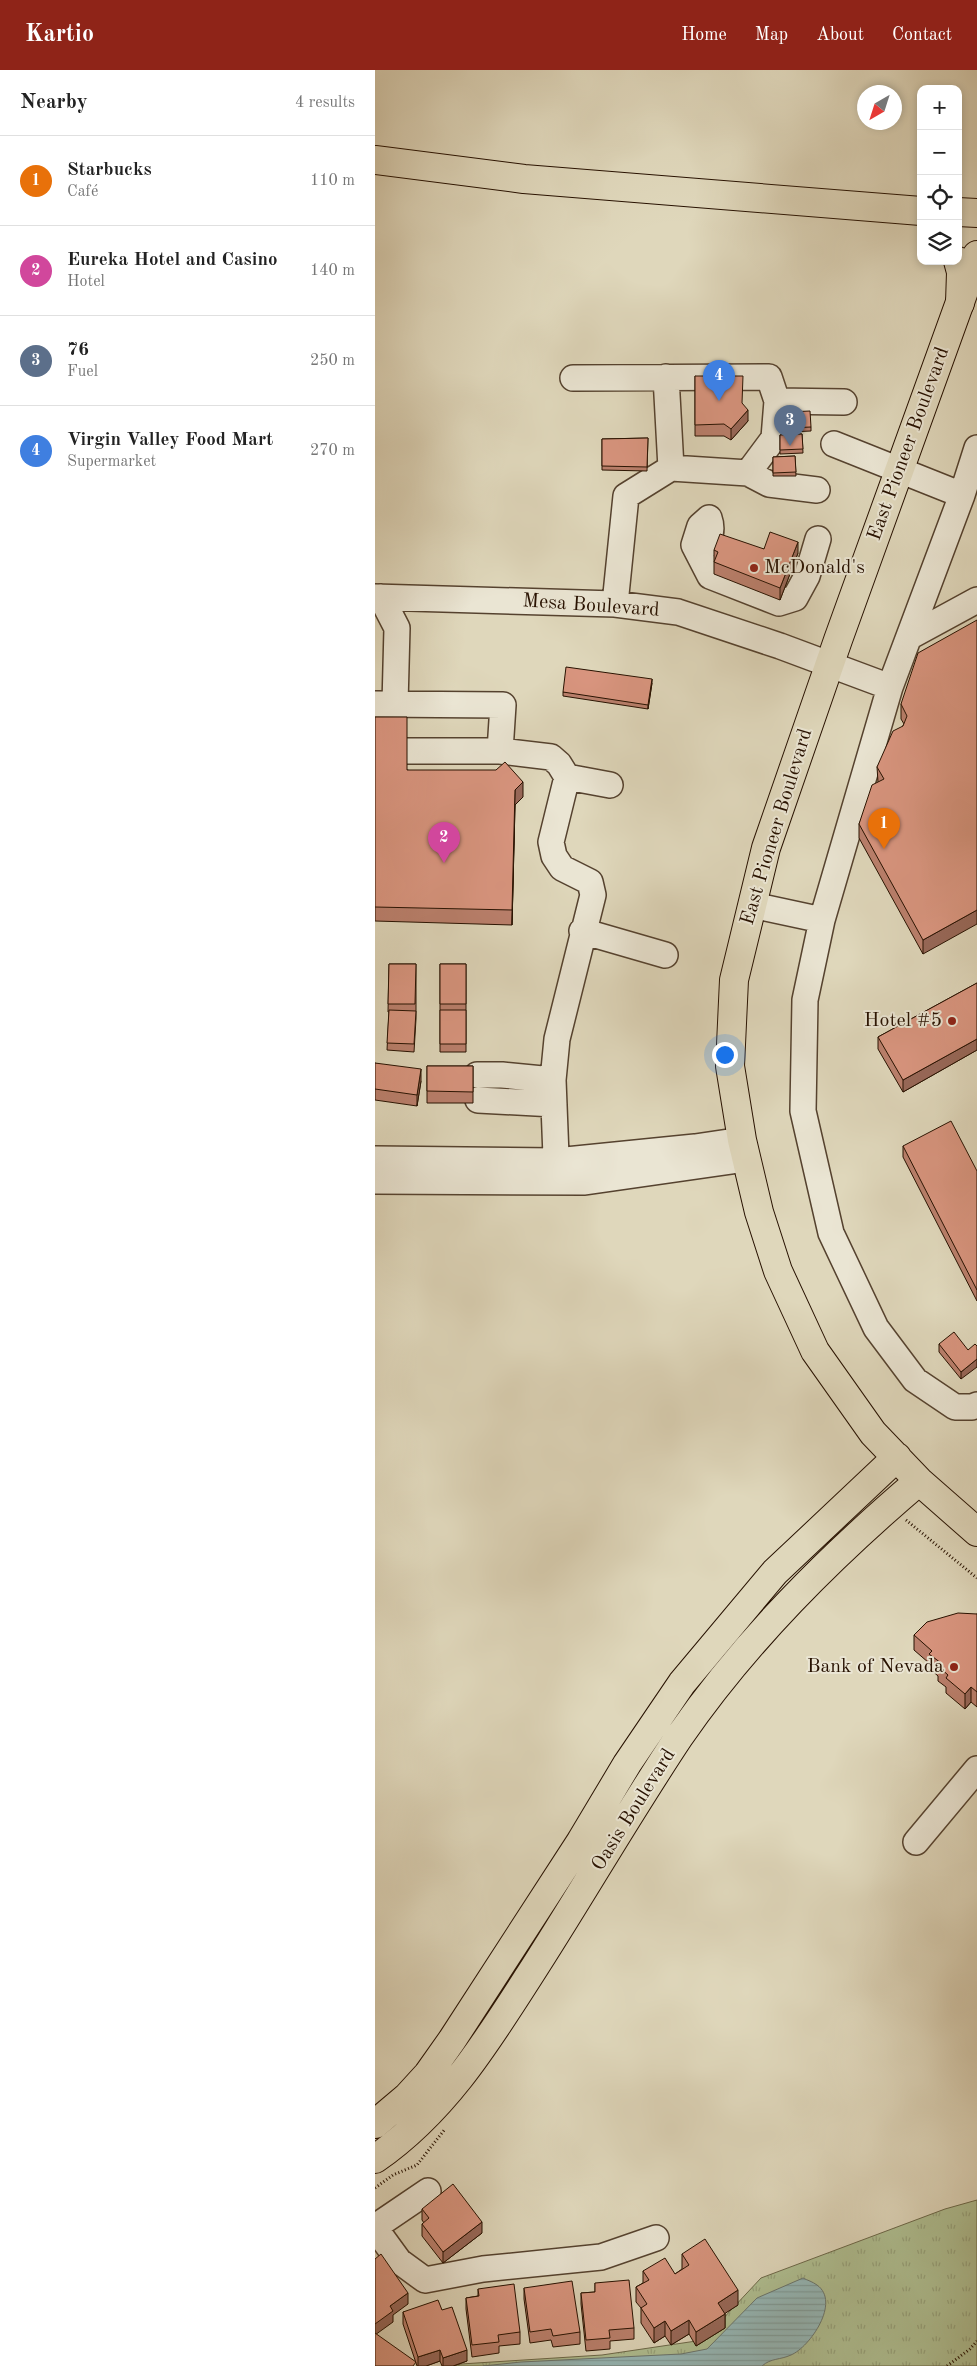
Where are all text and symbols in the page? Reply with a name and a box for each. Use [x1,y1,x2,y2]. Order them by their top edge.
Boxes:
text: Kartio [25,23,94,47]
text: Home [681,26,727,44]
text: Map [755,26,788,44]
text: About [816,26,864,44]
text: Contact [892,26,952,44]
north arrow [857,85,902,130]
map controls [917,85,962,265]
button: + [917,85,962,130]
text: Nearby [20,92,88,113]
text: 4 results [295,95,355,111]
button: − [917,130,962,175]
text: Starbucks [67,161,152,180]
text: 1 [31,173,41,189]
text: 110 m [310,173,355,189]
button: locate [917,175,962,220]
text: Café [67,184,98,200]
button: layers [917,220,962,265]
text: Eureka Hotel and Casino [67,251,278,270]
text: 2 [31,263,41,279]
text: 140 m [310,263,355,279]
text: Hotel [67,274,105,290]
text: 76 [67,341,89,360]
street label: East Pioneer Boulevard [865,345,953,543]
text: 3 [31,353,41,369]
text: 250 m [310,353,355,369]
pin: 4 [703,360,735,401]
text: Fuel [67,364,98,380]
pin: 3 [774,405,806,446]
text: Virgin Valley Food Mart [67,431,273,450]
text: 4 [31,443,41,459]
text: 270 m [310,443,355,459]
text: Supermarket [67,454,156,470]
place label: McDonald's [764,558,865,578]
marker: McDonald's [748,562,760,574]
street label: Mesa Boulevard [522,591,660,621]
street label: East Pioneer Boulevard [738,726,816,928]
pin: 1 [868,808,900,849]
pin: 2 [428,822,460,863]
place label: Hotel #5 [864,1011,942,1031]
marker: Hotel #5 [946,1015,958,1027]
your location [712,1042,738,1068]
place label: Bank of Nevada [807,1657,944,1677]
marker: Bank of Nevada [948,1661,960,1673]
street label: Oasis Boulevard [588,1745,680,1875]

